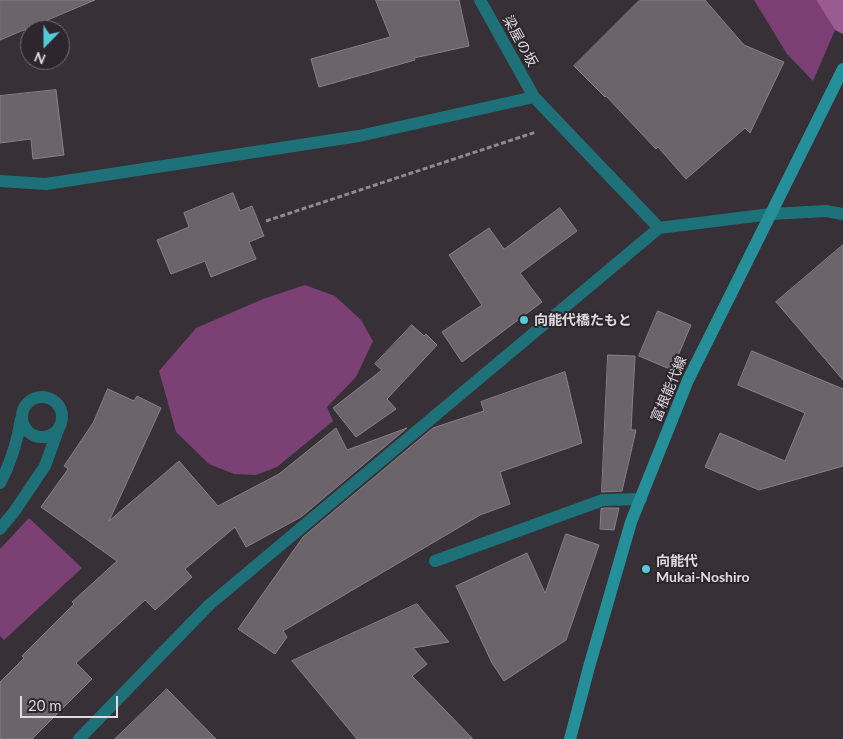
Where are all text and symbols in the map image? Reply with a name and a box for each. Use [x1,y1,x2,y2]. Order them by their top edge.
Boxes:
street label: 梁屋の坂 [499,12,541,70]
north arrow [20,20,70,70]
text: N [31,49,48,68]
place label: 向能代橋たもと [534,312,632,328]
marker: 向能代橋たもと [518,314,530,326]
street label: 富根能代線 [648,354,690,424]
place label: 向能代 Mukai-Noshiro [656,553,750,586]
marker: 向能代 Mukai-Noshiro [640,563,652,575]
scale bar [22,686,120,718]
text: 20 m [28,696,62,714]

